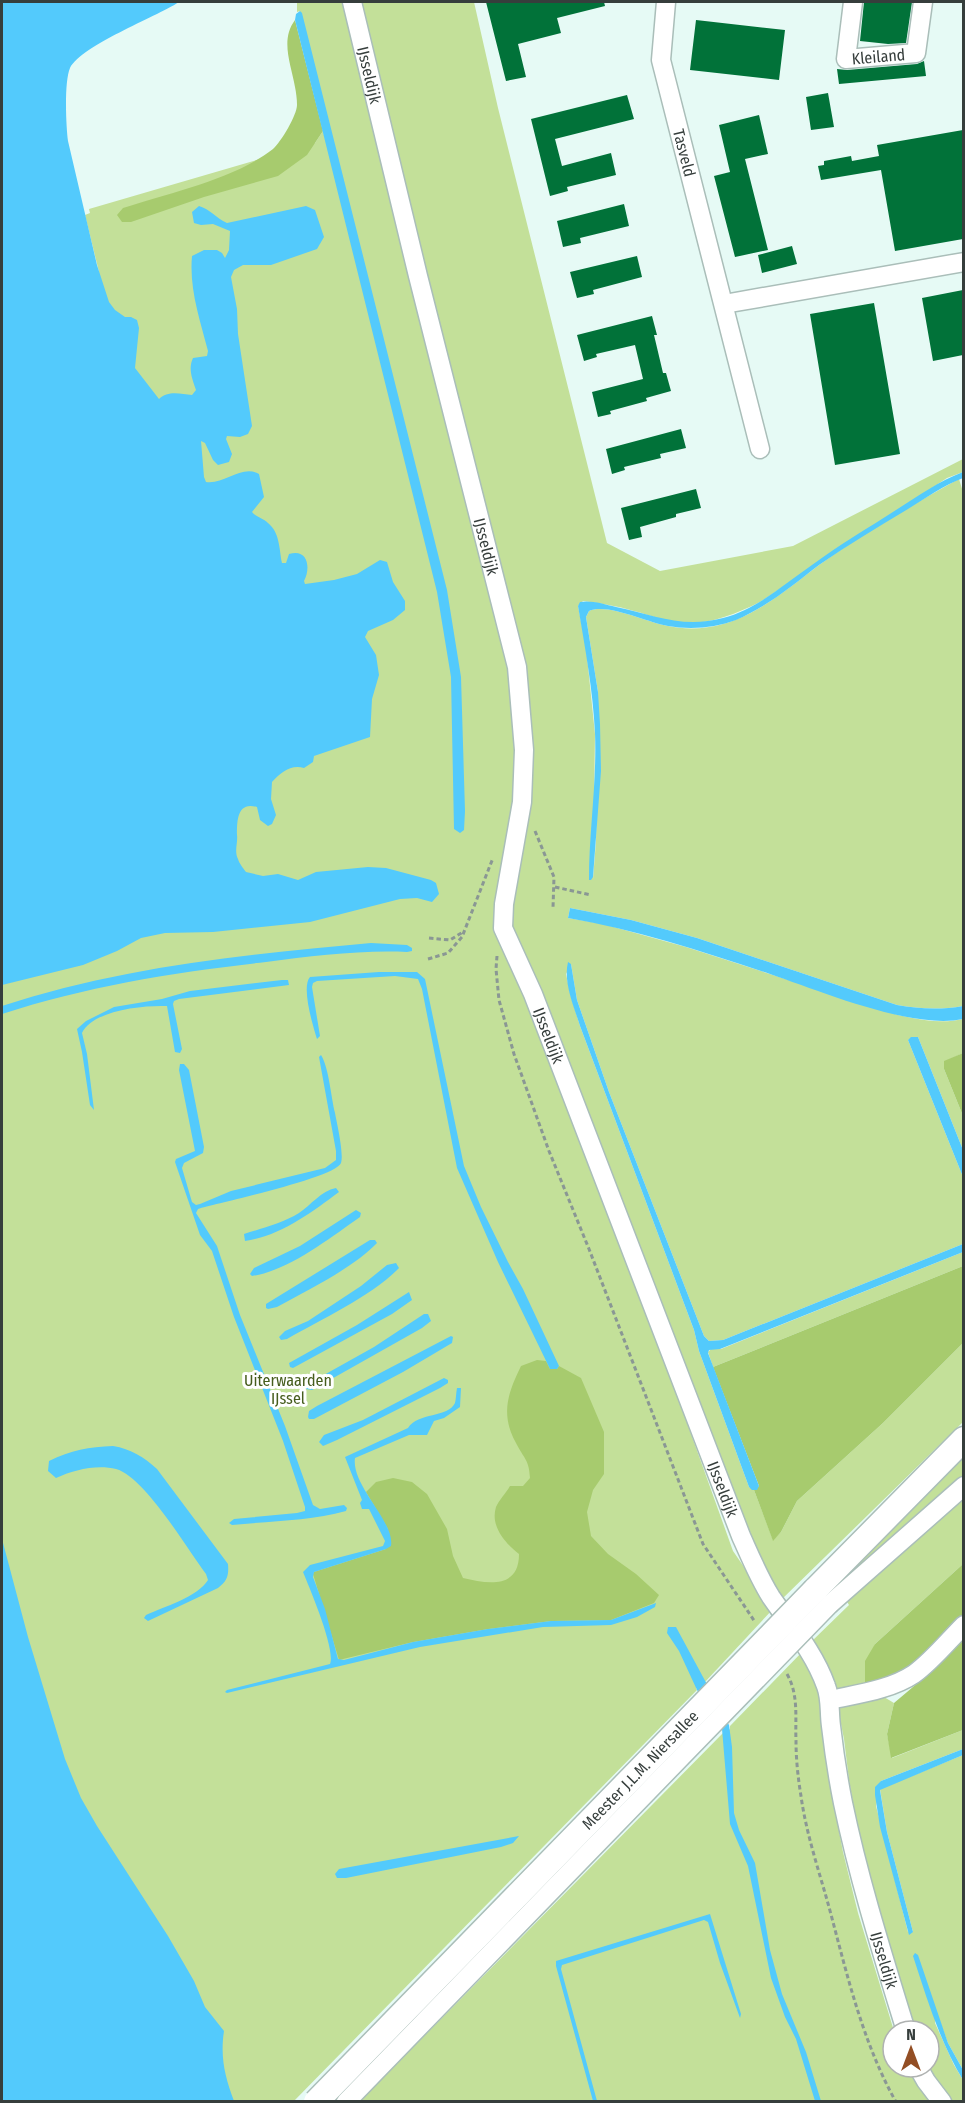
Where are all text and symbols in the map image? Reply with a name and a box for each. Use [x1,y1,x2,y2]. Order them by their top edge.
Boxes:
street label: IJsseldijk [353,44,386,106]
street label: Kleiland [851,44,906,68]
street label: Tasveld [669,127,700,179]
street label: IJsseldijk [470,516,503,578]
street label: IJsseldijk [530,1005,568,1067]
park label: Uiterwaarden IJssel [244,1371,332,1408]
street label: IJsseldijk [704,1459,743,1520]
street label: Meester J.L.M. Niersallee [578,1706,702,1833]
street label: IJsseldijk [867,1929,902,1991]
north arrow [881,2019,941,2079]
text: N [906,2025,916,2044]

